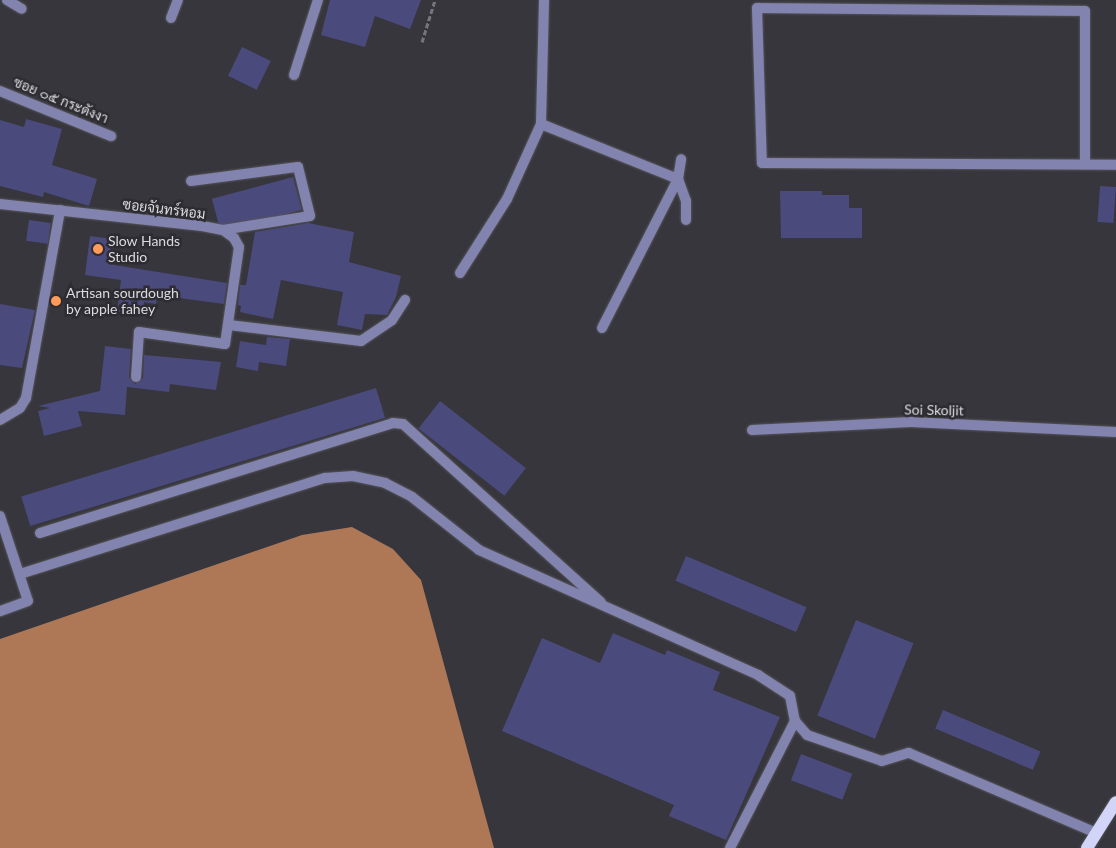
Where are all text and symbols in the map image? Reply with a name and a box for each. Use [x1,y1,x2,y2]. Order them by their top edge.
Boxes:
street label: ซอย ๐๕ กระดังงา [11,73,111,127]
street label: ซอยจันทร์หอม [122,196,206,222]
place label: Slow Hands Studio [108,233,180,266]
marker: Slow Hands Studio [92,243,104,255]
place label: Artisan sourdough by apple fahey [66,285,179,318]
marker: Artisan sourdough by apple fahey [50,295,62,307]
street label: Soi Skoljit [904,401,964,419]

